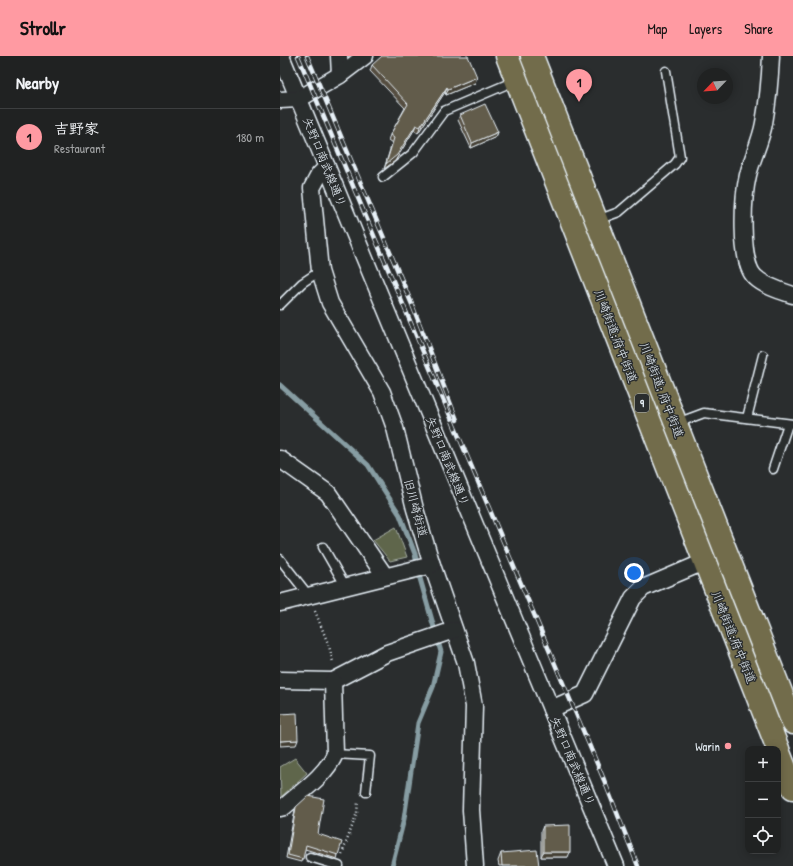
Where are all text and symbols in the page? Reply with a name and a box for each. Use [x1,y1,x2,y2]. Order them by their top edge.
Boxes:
text: Strollr [20,15,66,41]
text: Map [647,19,667,38]
text: Layers [689,19,722,38]
text: Share [744,19,773,38]
north arrow [697,68,733,104]
pin: 1 [566,69,592,102]
text: Nearby [16,71,59,94]
street label: 矢野口南武線通り [299,114,351,210]
text: 吉野家 [54,118,99,139]
text: 1 [27,128,31,146]
text: 180 m [236,128,264,146]
text: Restaurant [54,139,105,157]
street label: 川崎街道;府中街道 [590,287,642,385]
street label: 川崎街道; 府中街道 [636,340,688,440]
road number: 9 [635,394,649,412]
street label: 矢野口南武線通り [422,413,474,509]
street label: 旧川崎街道 [400,477,432,539]
your location [624,563,644,583]
street label: 川崎街道;府中街道 [708,588,760,686]
street label: 矢野口南武線通り [546,713,600,809]
place label: Warin [695,738,720,755]
marker: Warin [723,741,733,751]
map controls [745,746,781,854]
button: + [745,746,781,782]
button: − [745,782,781,818]
button: locate [745,818,781,854]

